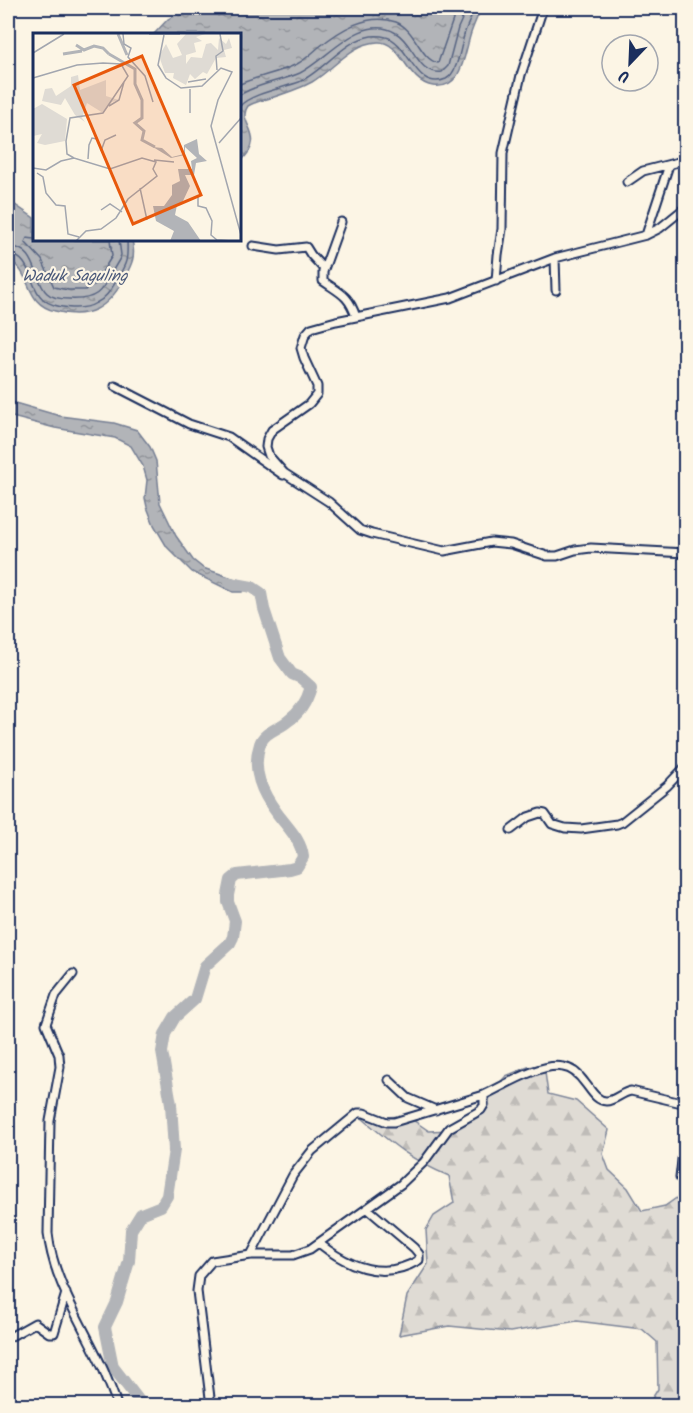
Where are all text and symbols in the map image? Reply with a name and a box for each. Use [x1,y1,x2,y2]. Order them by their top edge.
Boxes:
inset map [33,33,242,242]
north arrow [600,33,660,93]
text: U [615,62,634,89]
water label: Waduk Saguling [23,264,129,289]

